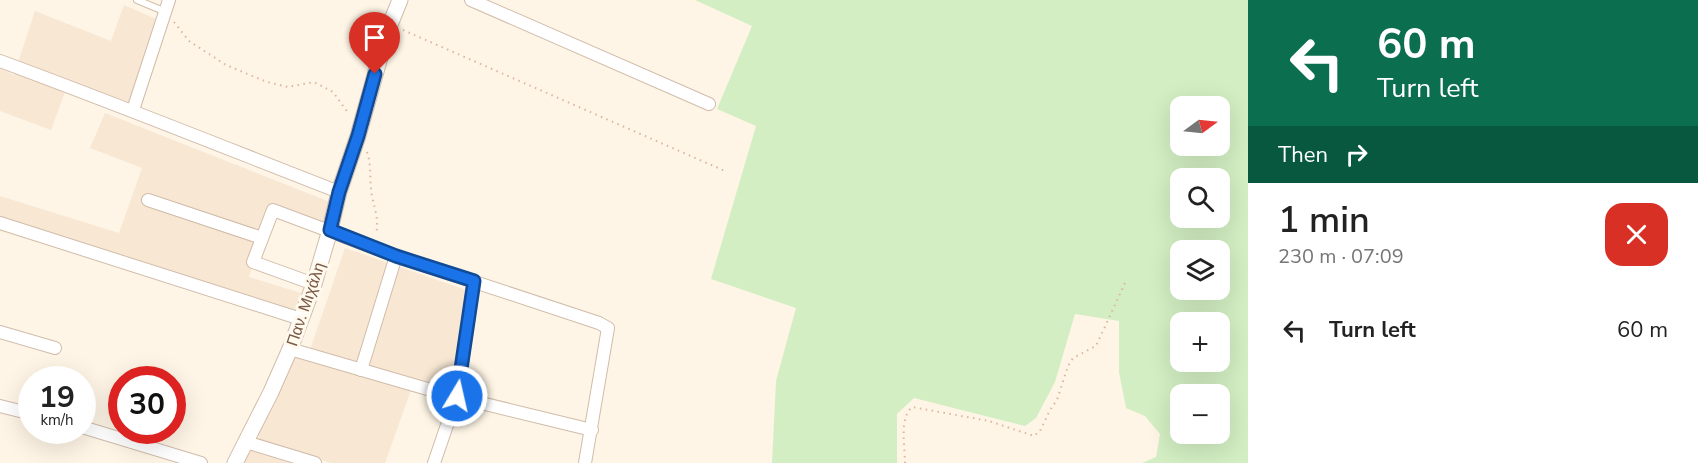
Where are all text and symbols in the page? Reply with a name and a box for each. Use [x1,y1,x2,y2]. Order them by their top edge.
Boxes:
pin [349,12,400,74]
text: 60 m [1377,16,1476,73]
icon: arrive [358,21,391,54]
icon: left [1278,24,1356,102]
text: Turn left [1377,70,1478,107]
north arrow [1170,96,1230,156]
map controls [1170,96,1230,444]
icon: right [1340,138,1373,171]
text: Then [1278,140,1328,170]
button: search [1170,168,1230,228]
text: 1 min [1278,196,1370,245]
button: close [1605,203,1668,266]
button: layers [1170,240,1230,300]
text: 230 m · 07:09 [1278,243,1404,270]
street label: Παν. Μιχάλη [281,259,331,349]
button: + [1170,312,1230,372]
icon: left [1278,314,1311,347]
text: Turn left [1329,315,1416,345]
text: 60 m [1617,315,1668,345]
position arrow [425,364,489,428]
speed limit sign: 30 [108,366,186,444]
text: 19 [39,377,75,418]
button: − [1170,384,1230,444]
text: km/h [40,410,74,430]

